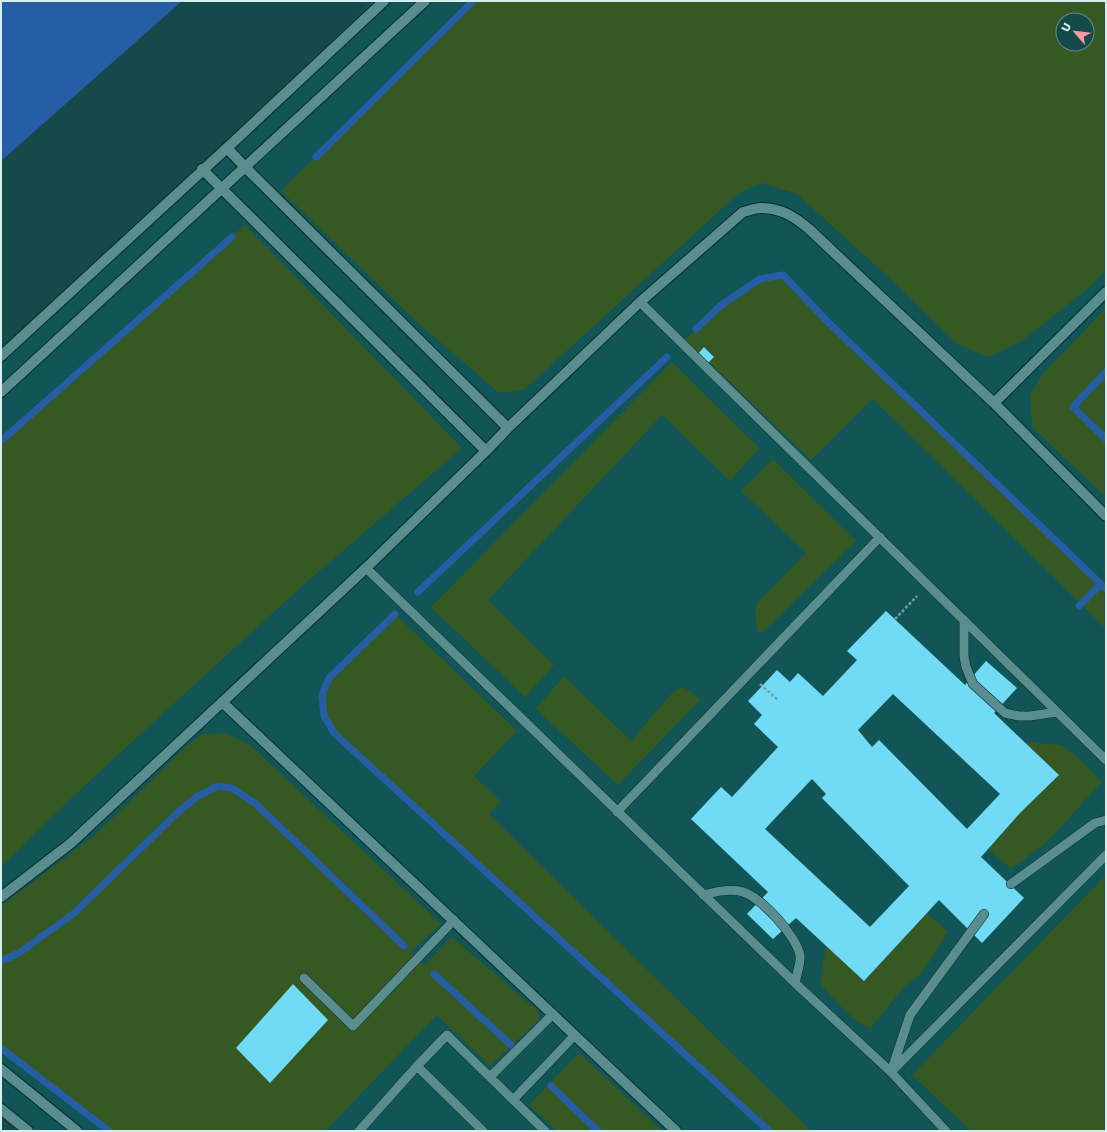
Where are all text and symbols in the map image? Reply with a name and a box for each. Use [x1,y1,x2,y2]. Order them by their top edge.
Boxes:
north arrow [1055,12,1095,52]
text: U [1058,20,1073,34]

